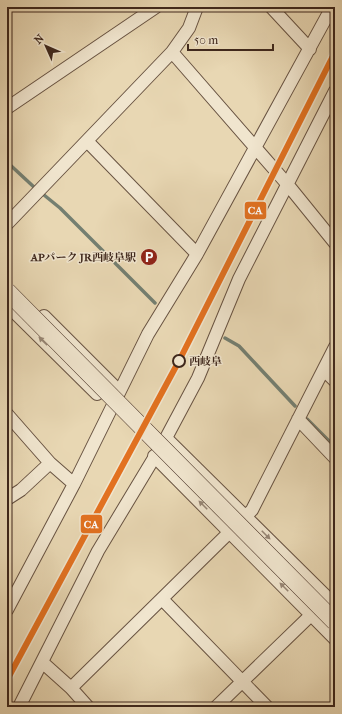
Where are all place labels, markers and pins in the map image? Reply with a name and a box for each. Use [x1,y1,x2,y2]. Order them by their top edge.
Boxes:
parking icon: APパーク JR西岐阜駅 [139,247,159,267]
place label: APパーク JR西岐阜駅 [30,251,136,264]
marker: 西岐阜 [172,354,186,368]
place label: 西岐阜 [189,355,222,368]

